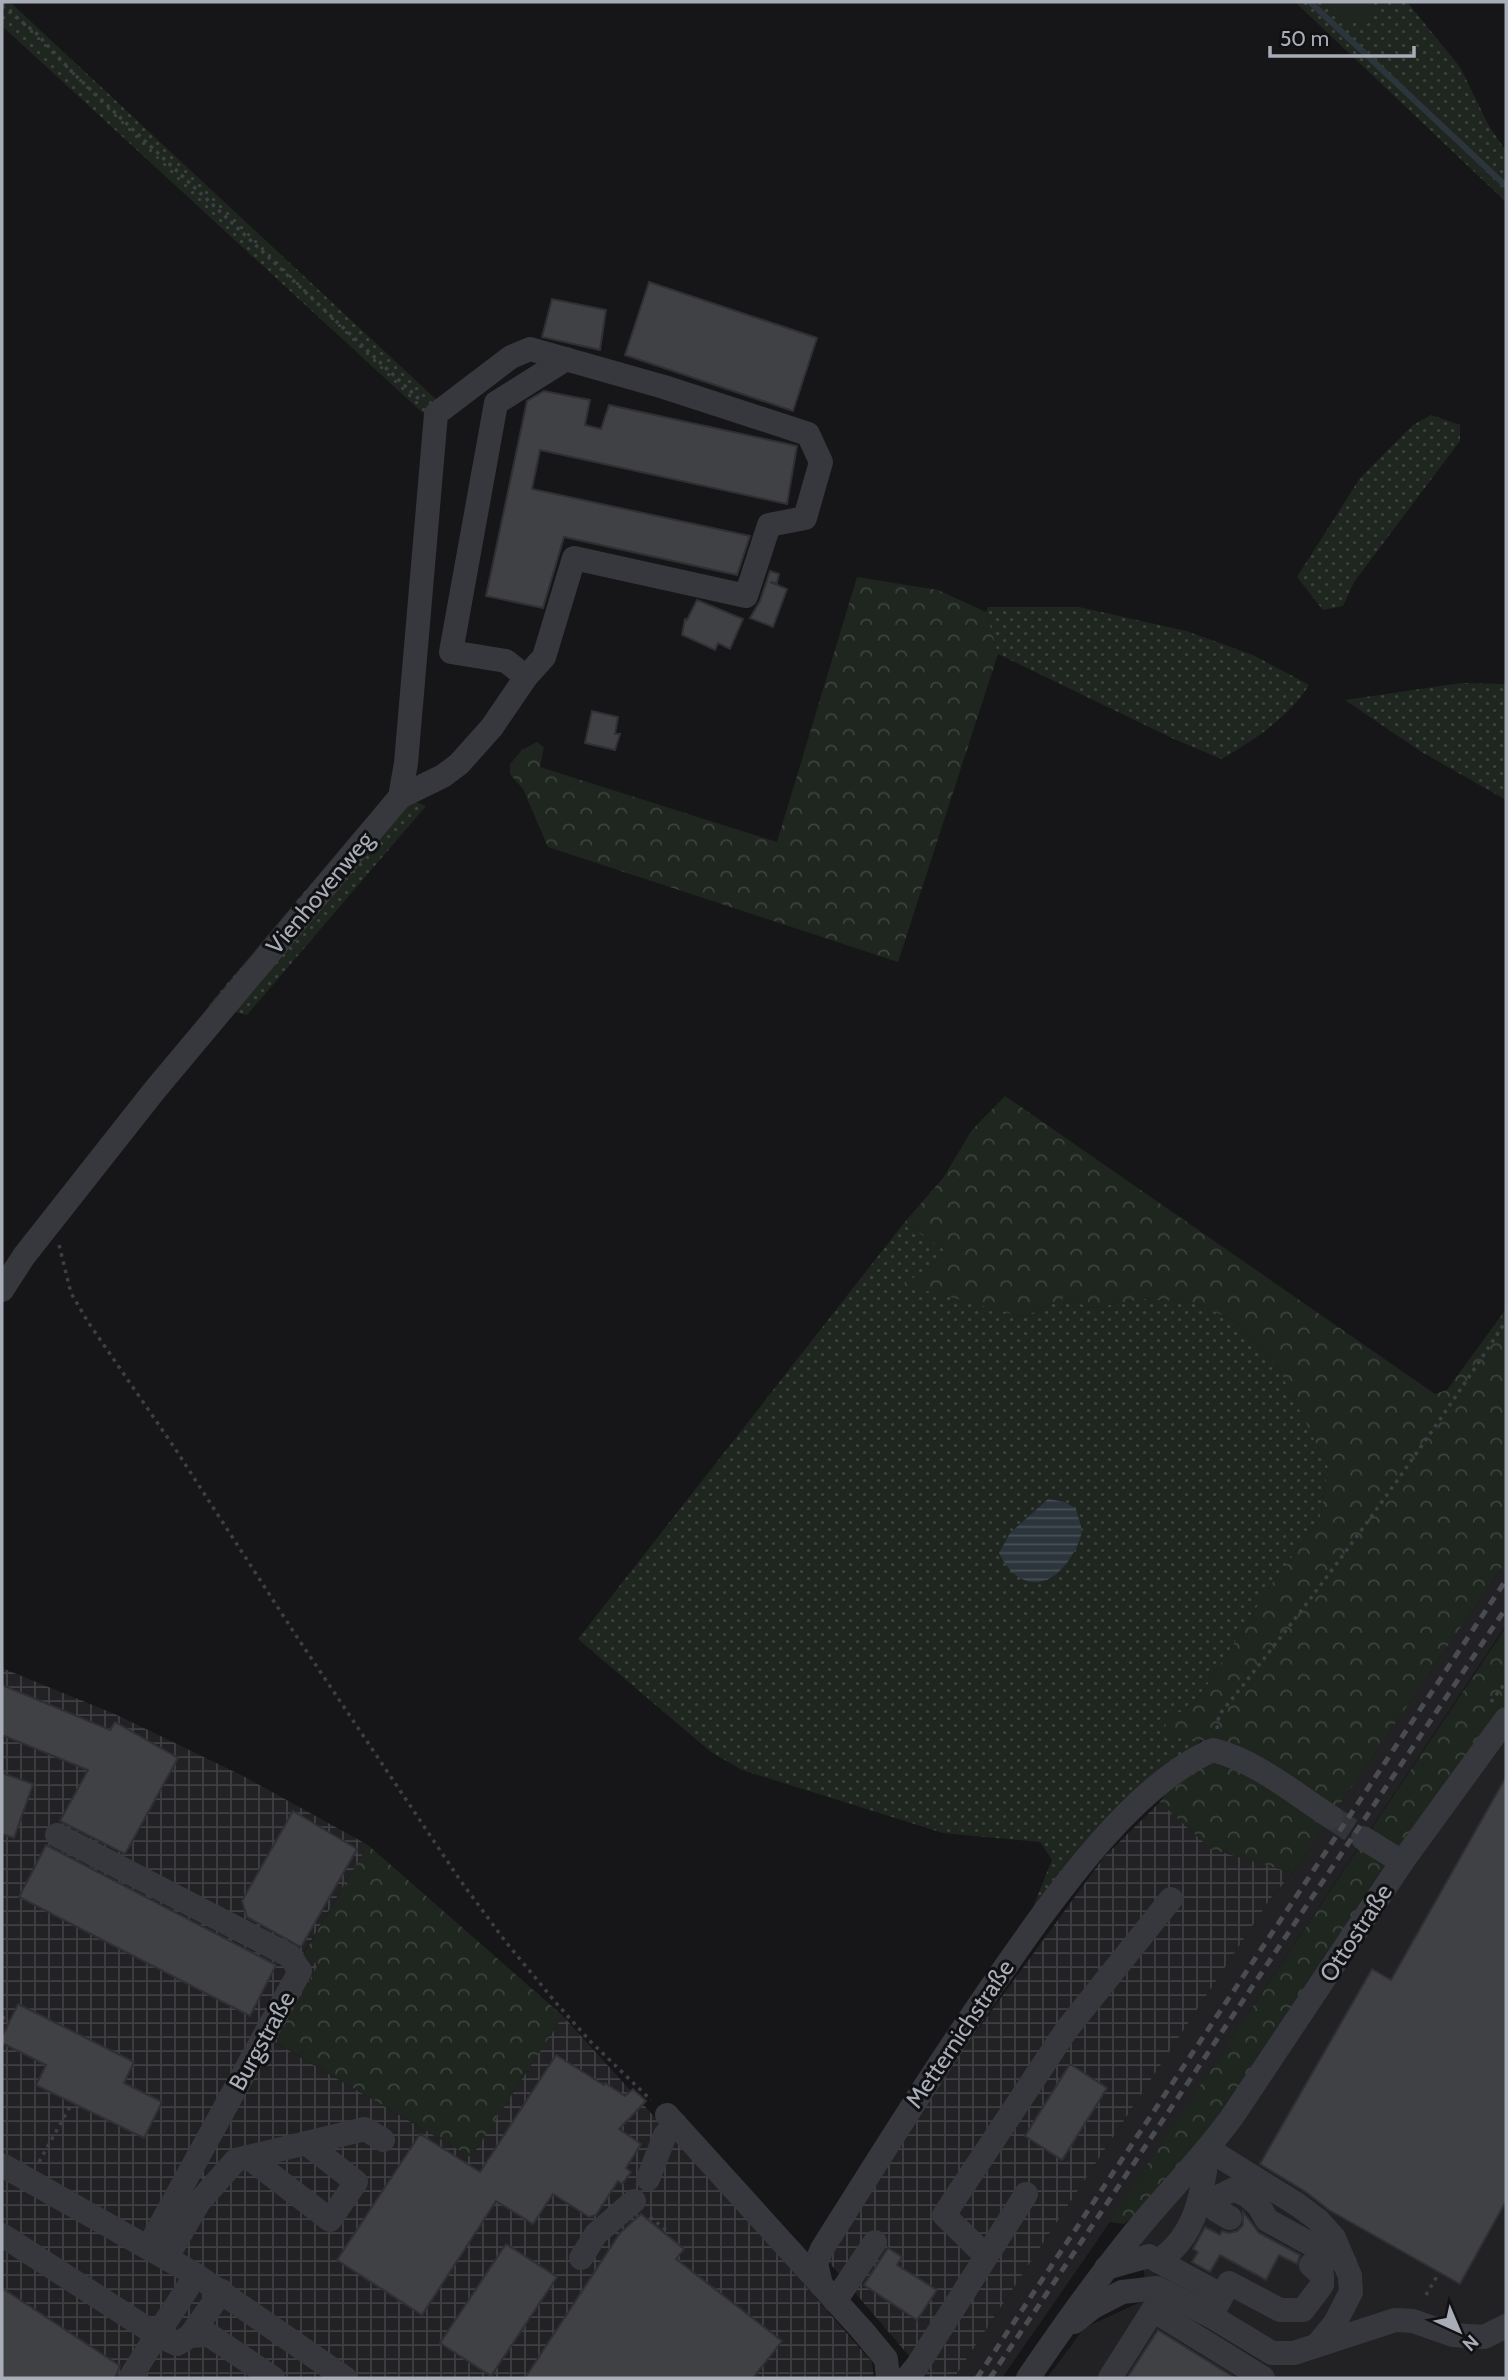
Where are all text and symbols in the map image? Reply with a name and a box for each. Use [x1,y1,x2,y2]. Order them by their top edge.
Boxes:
scale bar [1270,14,1414,58]
text: 50 m [1280,26,1329,51]
street label: Vienhovenweg [260,825,380,960]
street label: Ottostraße [1313,1878,1398,1987]
street label: Metternichstraße [899,1954,1020,2113]
street label: Burgstraße [222,1986,301,2096]
north arrow [1424,2296,1494,2366]
text: N [1458,2330,1483,2356]

